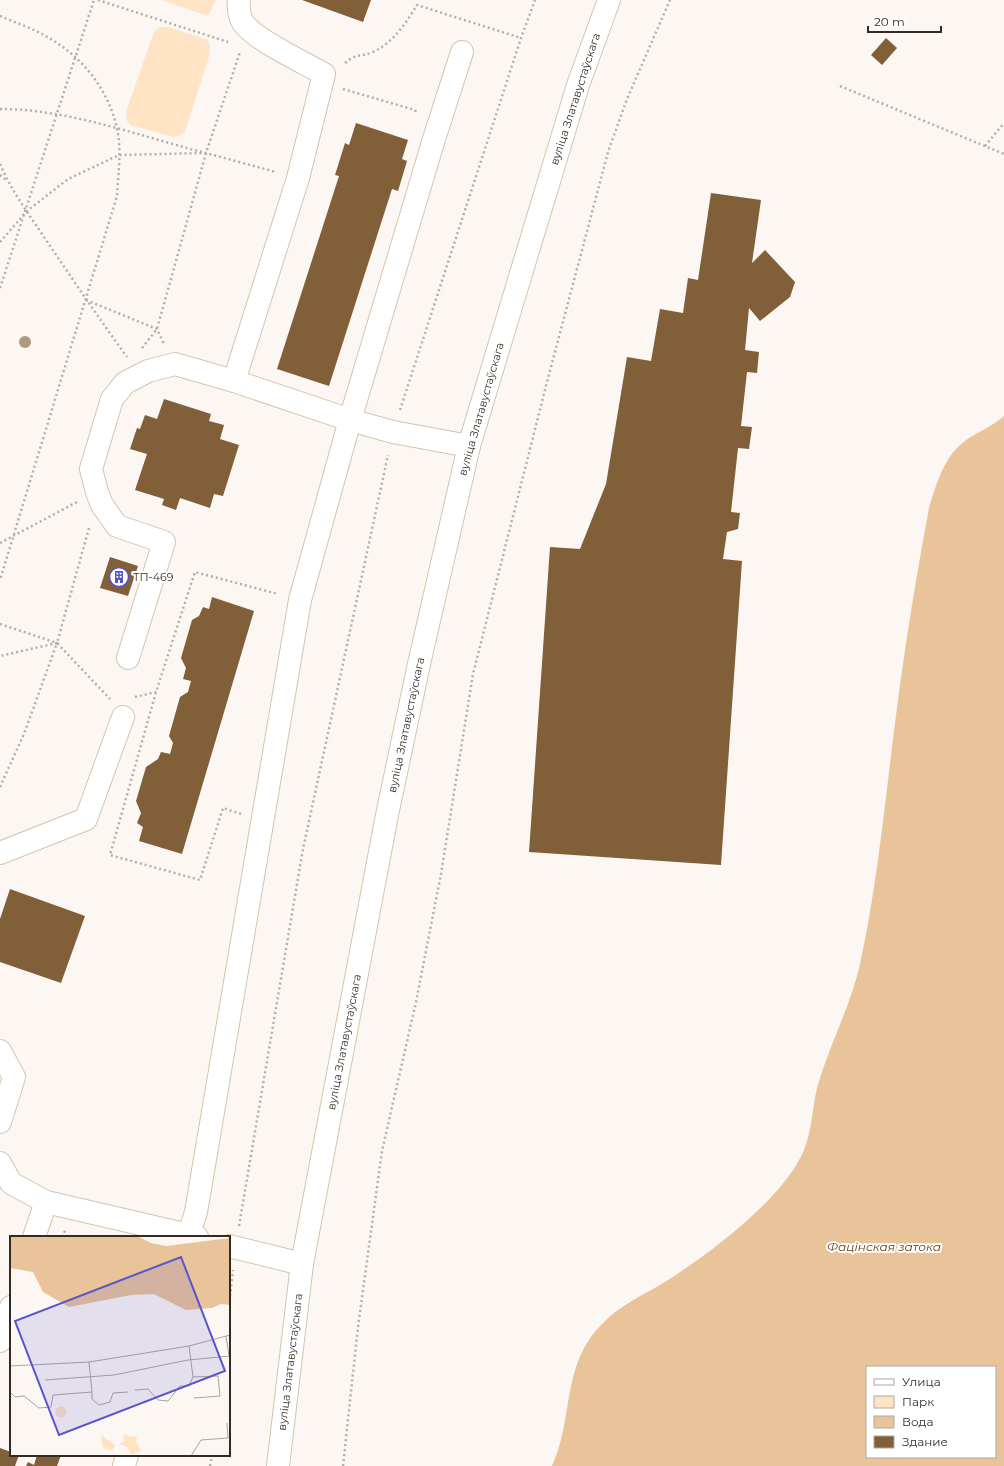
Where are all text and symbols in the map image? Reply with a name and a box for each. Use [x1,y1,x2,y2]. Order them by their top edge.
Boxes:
scale bar [868,8,941,34]
text: 20 m [874,14,905,29]
street label: вуліца Златавустаўскага [547,31,603,167]
street label: вуліца Златавустаўскага [455,341,507,477]
building icon: ТП-469 [108,566,130,588]
place label: ТП-469 [133,570,174,584]
street label: вуліца Златавустаўскага [385,656,427,794]
street label: вуліца Златавустаўскага [324,973,364,1111]
inset map [10,1236,230,1456]
water label: Фацінская затока [827,1239,941,1254]
street label: вуліца Златавустаўскага [275,1293,305,1431]
legend [866,1366,996,1458]
text: Улица [902,1374,941,1389]
text: Парк [902,1394,934,1409]
text: Вода [902,1414,933,1429]
text: Здание [902,1434,948,1449]

